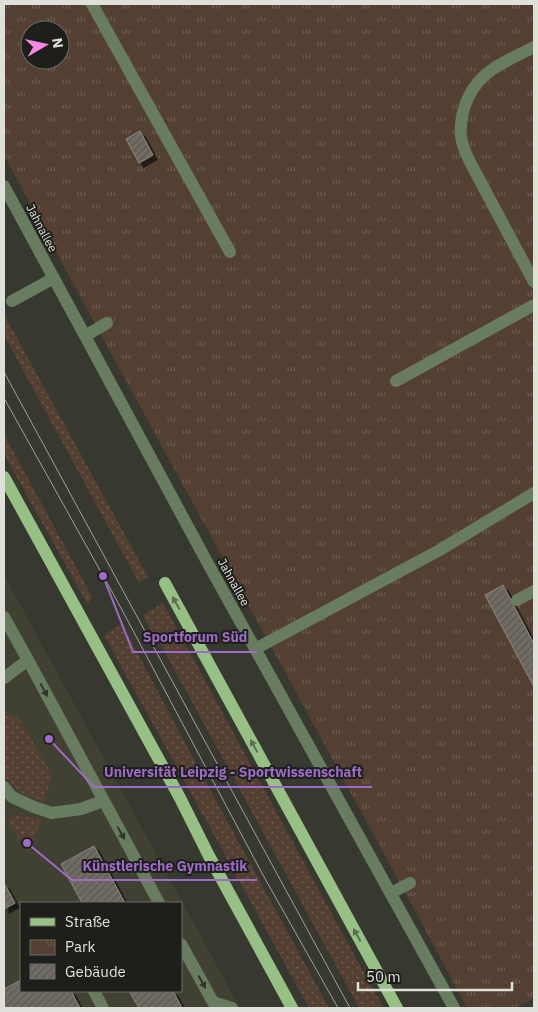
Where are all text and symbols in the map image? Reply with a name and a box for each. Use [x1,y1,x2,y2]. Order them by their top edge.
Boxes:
north arrow [20,20,70,70]
text: N [48,37,68,49]
street label: Jahnallee [23,201,61,255]
street label: Jahnallee [215,556,253,609]
one-way arrow [172,596,180,611]
callout: Sportforum Süd [133,623,257,652]
text: Sportforum Süd [143,628,247,646]
one-way arrow [40,683,48,698]
one-way arrow [250,739,258,754]
callout: Universität Leipzig - Sportwissenschaft [94,758,372,787]
text: Universität Leipzig - Sportwissenschaft [104,763,362,781]
one-way arrow [117,826,125,841]
callout: Künstlerische Gymnastik [72,851,257,880]
text: Künstlerische Gymnastik [83,857,248,875]
legend [20,902,182,992]
text: Straße [65,912,110,931]
one-way arrow [353,928,361,942]
text: Park [65,937,95,956]
scale bar [358,960,512,992]
text: Gebäude [65,962,126,981]
text: 50 m [366,967,401,986]
one-way arrow [198,974,206,989]

